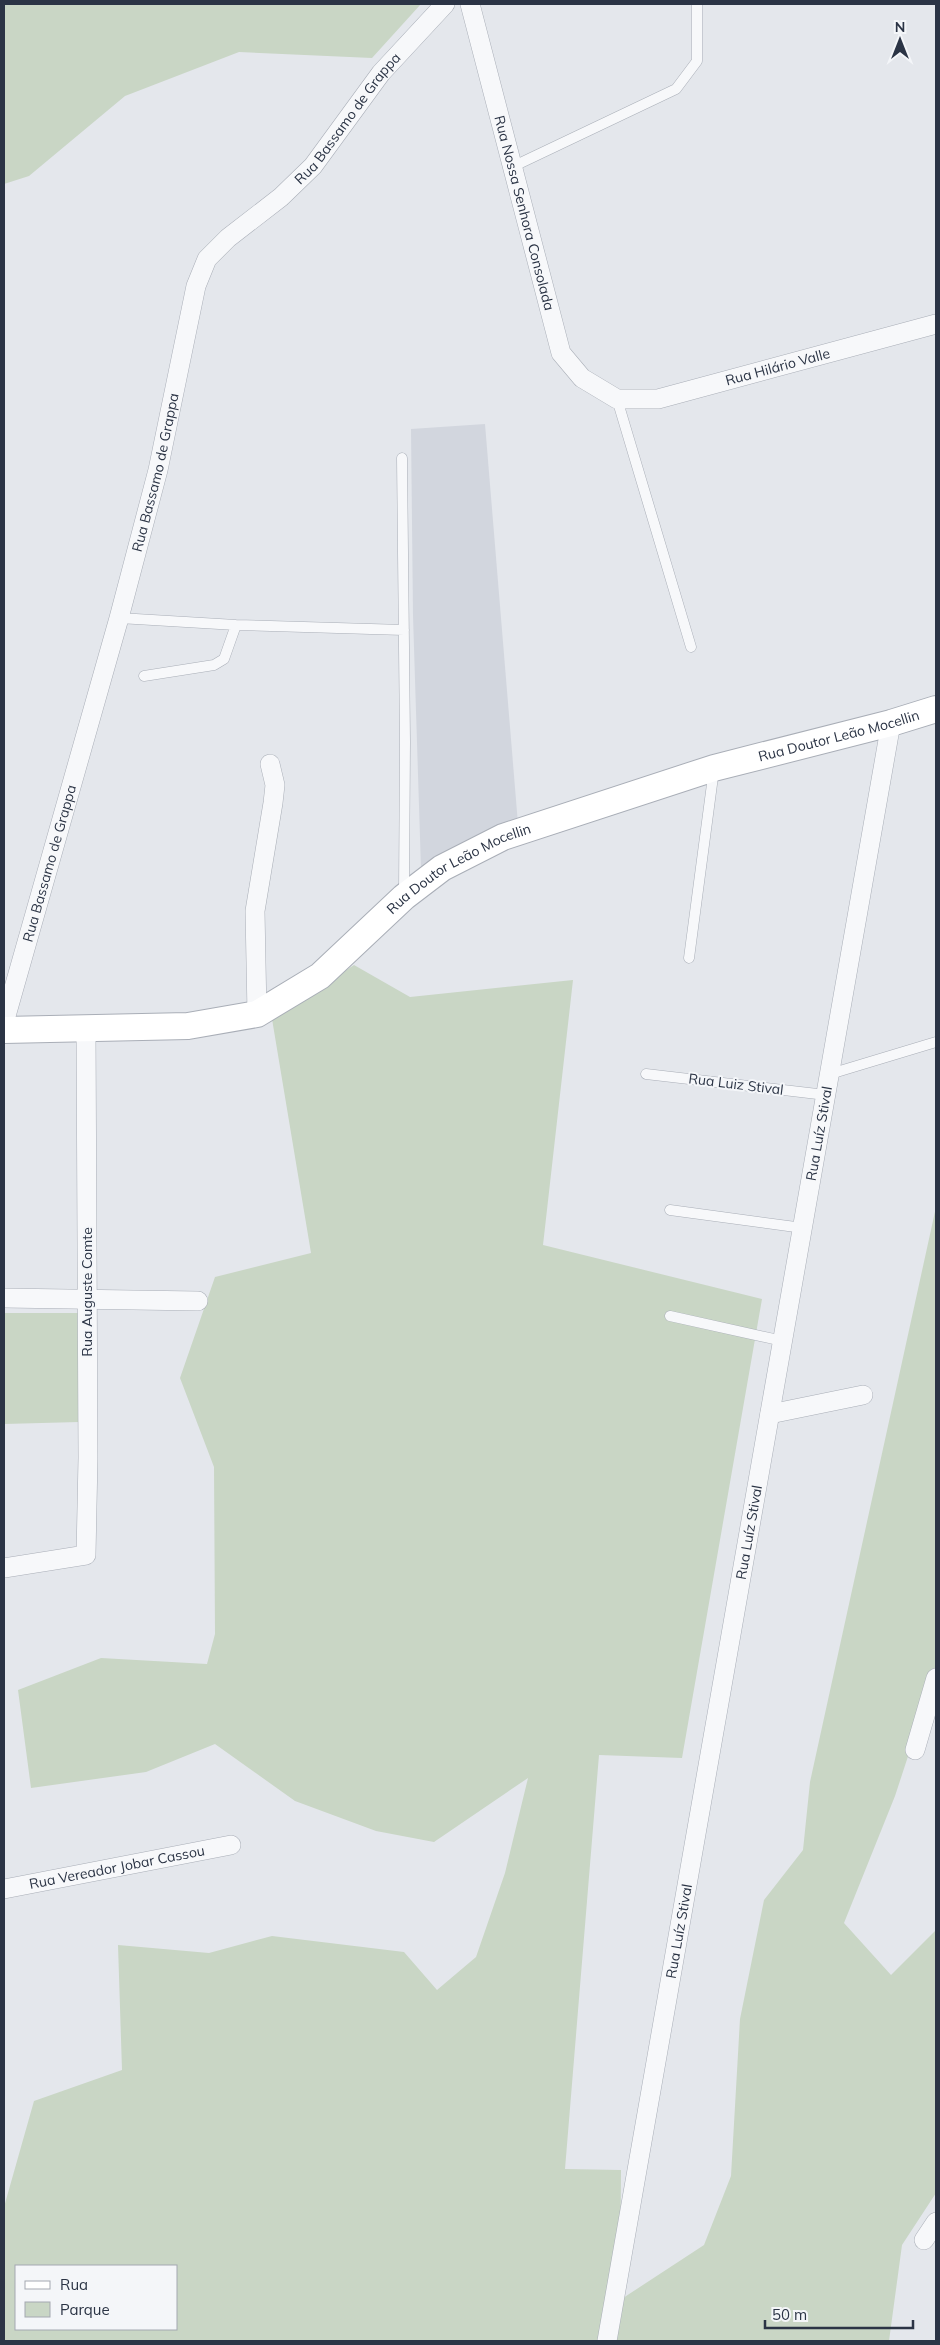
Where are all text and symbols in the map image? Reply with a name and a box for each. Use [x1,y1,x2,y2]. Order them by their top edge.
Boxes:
north arrow [875,15,925,65]
text: N [895,18,905,36]
street label: Rua Bassamo de Grappa [290,49,404,188]
street label: Rua Nossa Senhora Consolada [490,113,559,313]
street label: Rua Hilário Valle [723,344,832,389]
street label: Rua Bassamo de Grappa [128,392,183,554]
street label: Rua Doutor Leão Mocellin [756,706,922,765]
street label: Rua Bassamo de Grappa [18,783,80,944]
street label: Rua Doutor Leão Mocellin [383,820,533,918]
street label: Rua Luiz Stival [687,1069,785,1099]
street label: Rua Luíz Stival [802,1085,836,1182]
street label: Rua Auguste Comte [78,1227,96,1357]
street label: Rua Luíz Stival [732,1484,766,1581]
street label: Rua Vereador Jobar Cassou [28,1841,206,1893]
street label: Rua Luíz Stival [662,1883,696,1980]
legend [15,2265,178,2330]
text: Rua [60,2275,88,2294]
scale bar [765,2298,912,2330]
text: Parque [60,2300,110,2319]
text: 50 m [772,2305,807,2324]

